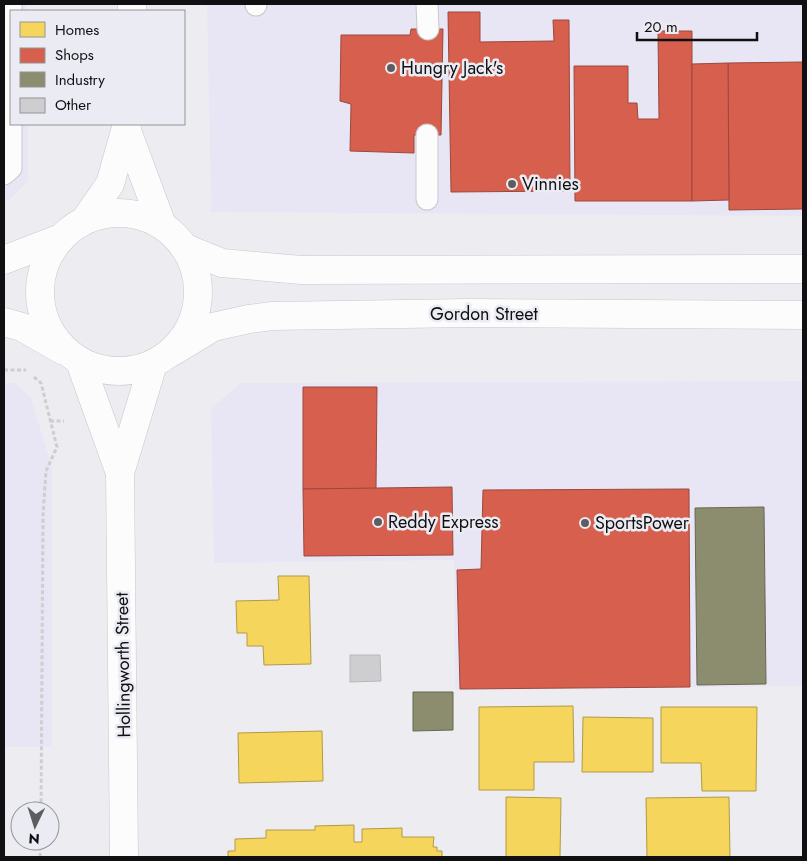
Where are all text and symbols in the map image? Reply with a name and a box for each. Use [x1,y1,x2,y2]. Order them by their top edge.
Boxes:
legend [10,10,185,125]
scale bar [637,10,757,42]
text: 20 m [644,16,678,38]
text: Homes [55,19,99,41]
text: Shops [55,44,94,66]
place label: Hungry Jack's [401,55,503,81]
marker: Hungry Jack's [385,62,397,74]
text: Industry [55,69,105,91]
text: Other [55,94,92,116]
place label: Vinnies [522,171,579,197]
marker: Vinnies [506,178,518,190]
street label: Gordon Street [430,301,539,327]
place label: Reddy Express [388,509,499,535]
place label: SportsPower [595,510,690,536]
marker: Reddy Express [372,516,384,528]
marker: SportsPower [579,517,591,529]
street label: Hollingworth Street [109,591,137,738]
north arrow [10,801,60,851]
text: N [28,829,40,849]

